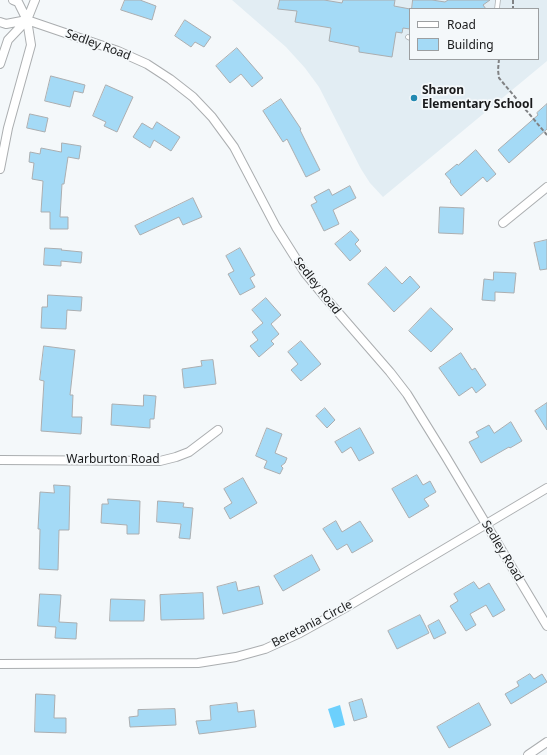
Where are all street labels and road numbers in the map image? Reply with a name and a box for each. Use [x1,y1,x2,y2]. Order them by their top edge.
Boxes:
street label: Sedley Road [63,27,133,63]
street label: Sedley Road [290,255,344,317]
street label: Warburton Road [66,453,160,467]
street label: Sedley Road [478,518,526,584]
street label: Beretania Circle [269,597,355,651]

